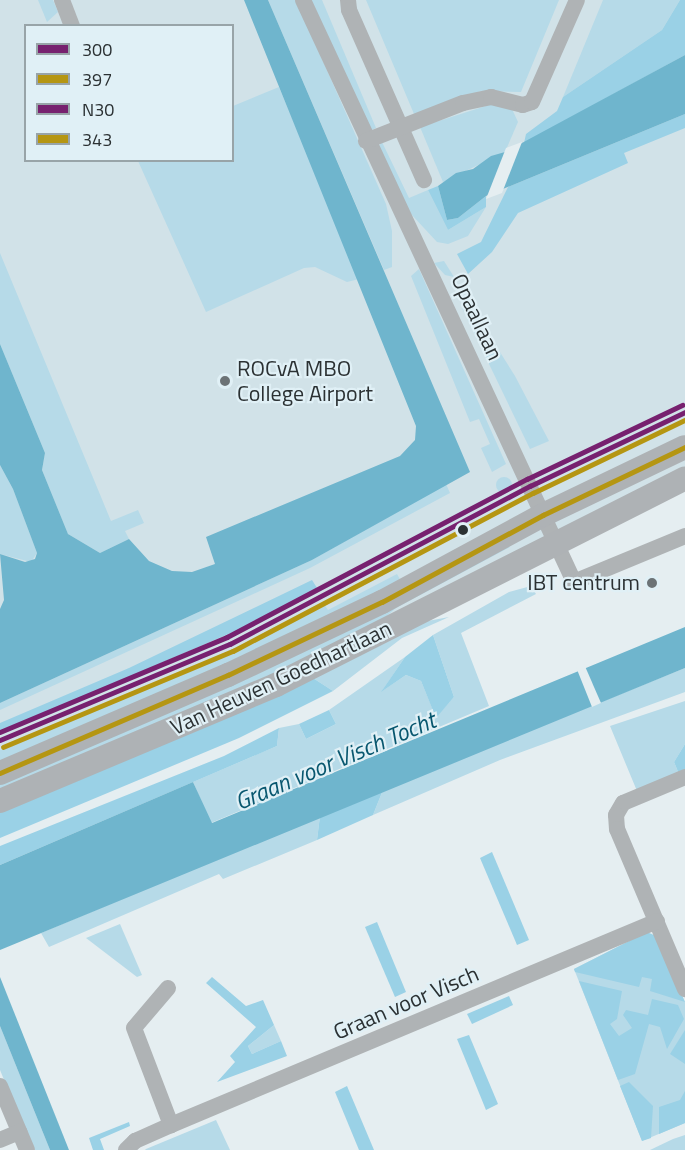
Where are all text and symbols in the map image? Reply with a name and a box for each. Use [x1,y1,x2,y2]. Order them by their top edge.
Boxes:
legend [24,24,234,162]
text: 300 [82,36,112,63]
text: 397 [82,66,112,93]
text: N30 [82,96,114,123]
text: 343 [82,126,112,153]
street label: Opaallaan [446,270,508,364]
place label: ROCvA MBO College Airport [237,355,373,406]
marker: ROCvA MBO College Airport [218,374,232,388]
unlabelled marker [457,524,469,536]
place label: IBT centrum [527,570,640,596]
marker: IBT centrum [645,576,659,590]
street label: Van Heuven Goedhartlaan [166,615,396,741]
water label: Graan voor Visch Tocht [230,706,440,816]
street label: Graan voor Visch [329,961,483,1045]

